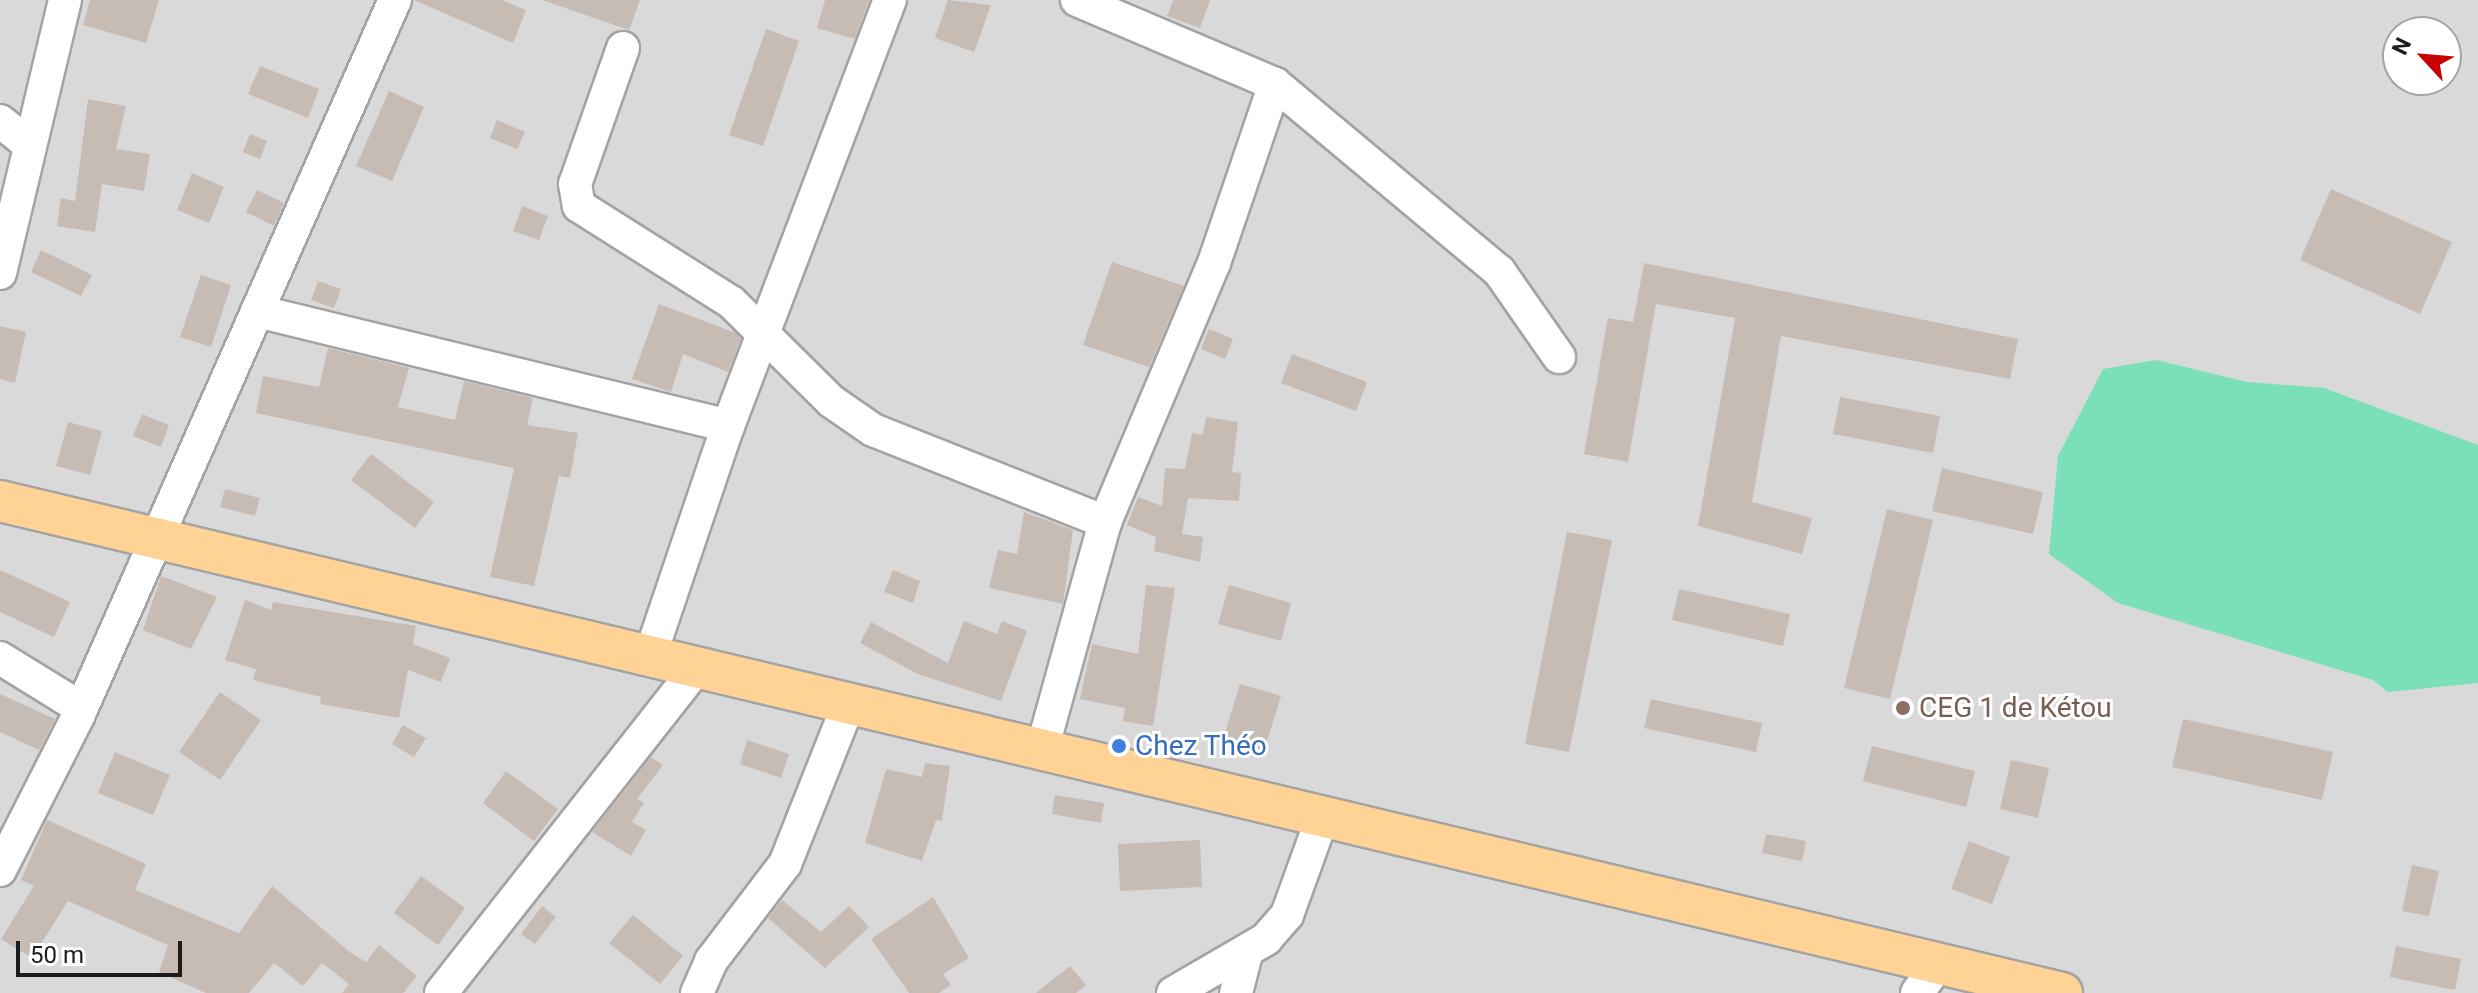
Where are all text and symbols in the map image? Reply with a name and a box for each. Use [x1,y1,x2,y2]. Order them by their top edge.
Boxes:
north arrow [2382,16,2462,96]
text: N [2387,34,2416,59]
place label: CEG 1 de Kétou [1919,691,2112,725]
marker: CEG 1 de Kétou [1894,699,1912,717]
place label: Chez Théo [1135,729,1267,763]
marker: Chez Théo [1110,737,1128,755]
scale bar [20,925,186,975]
text: 50 m [30,941,84,969]

